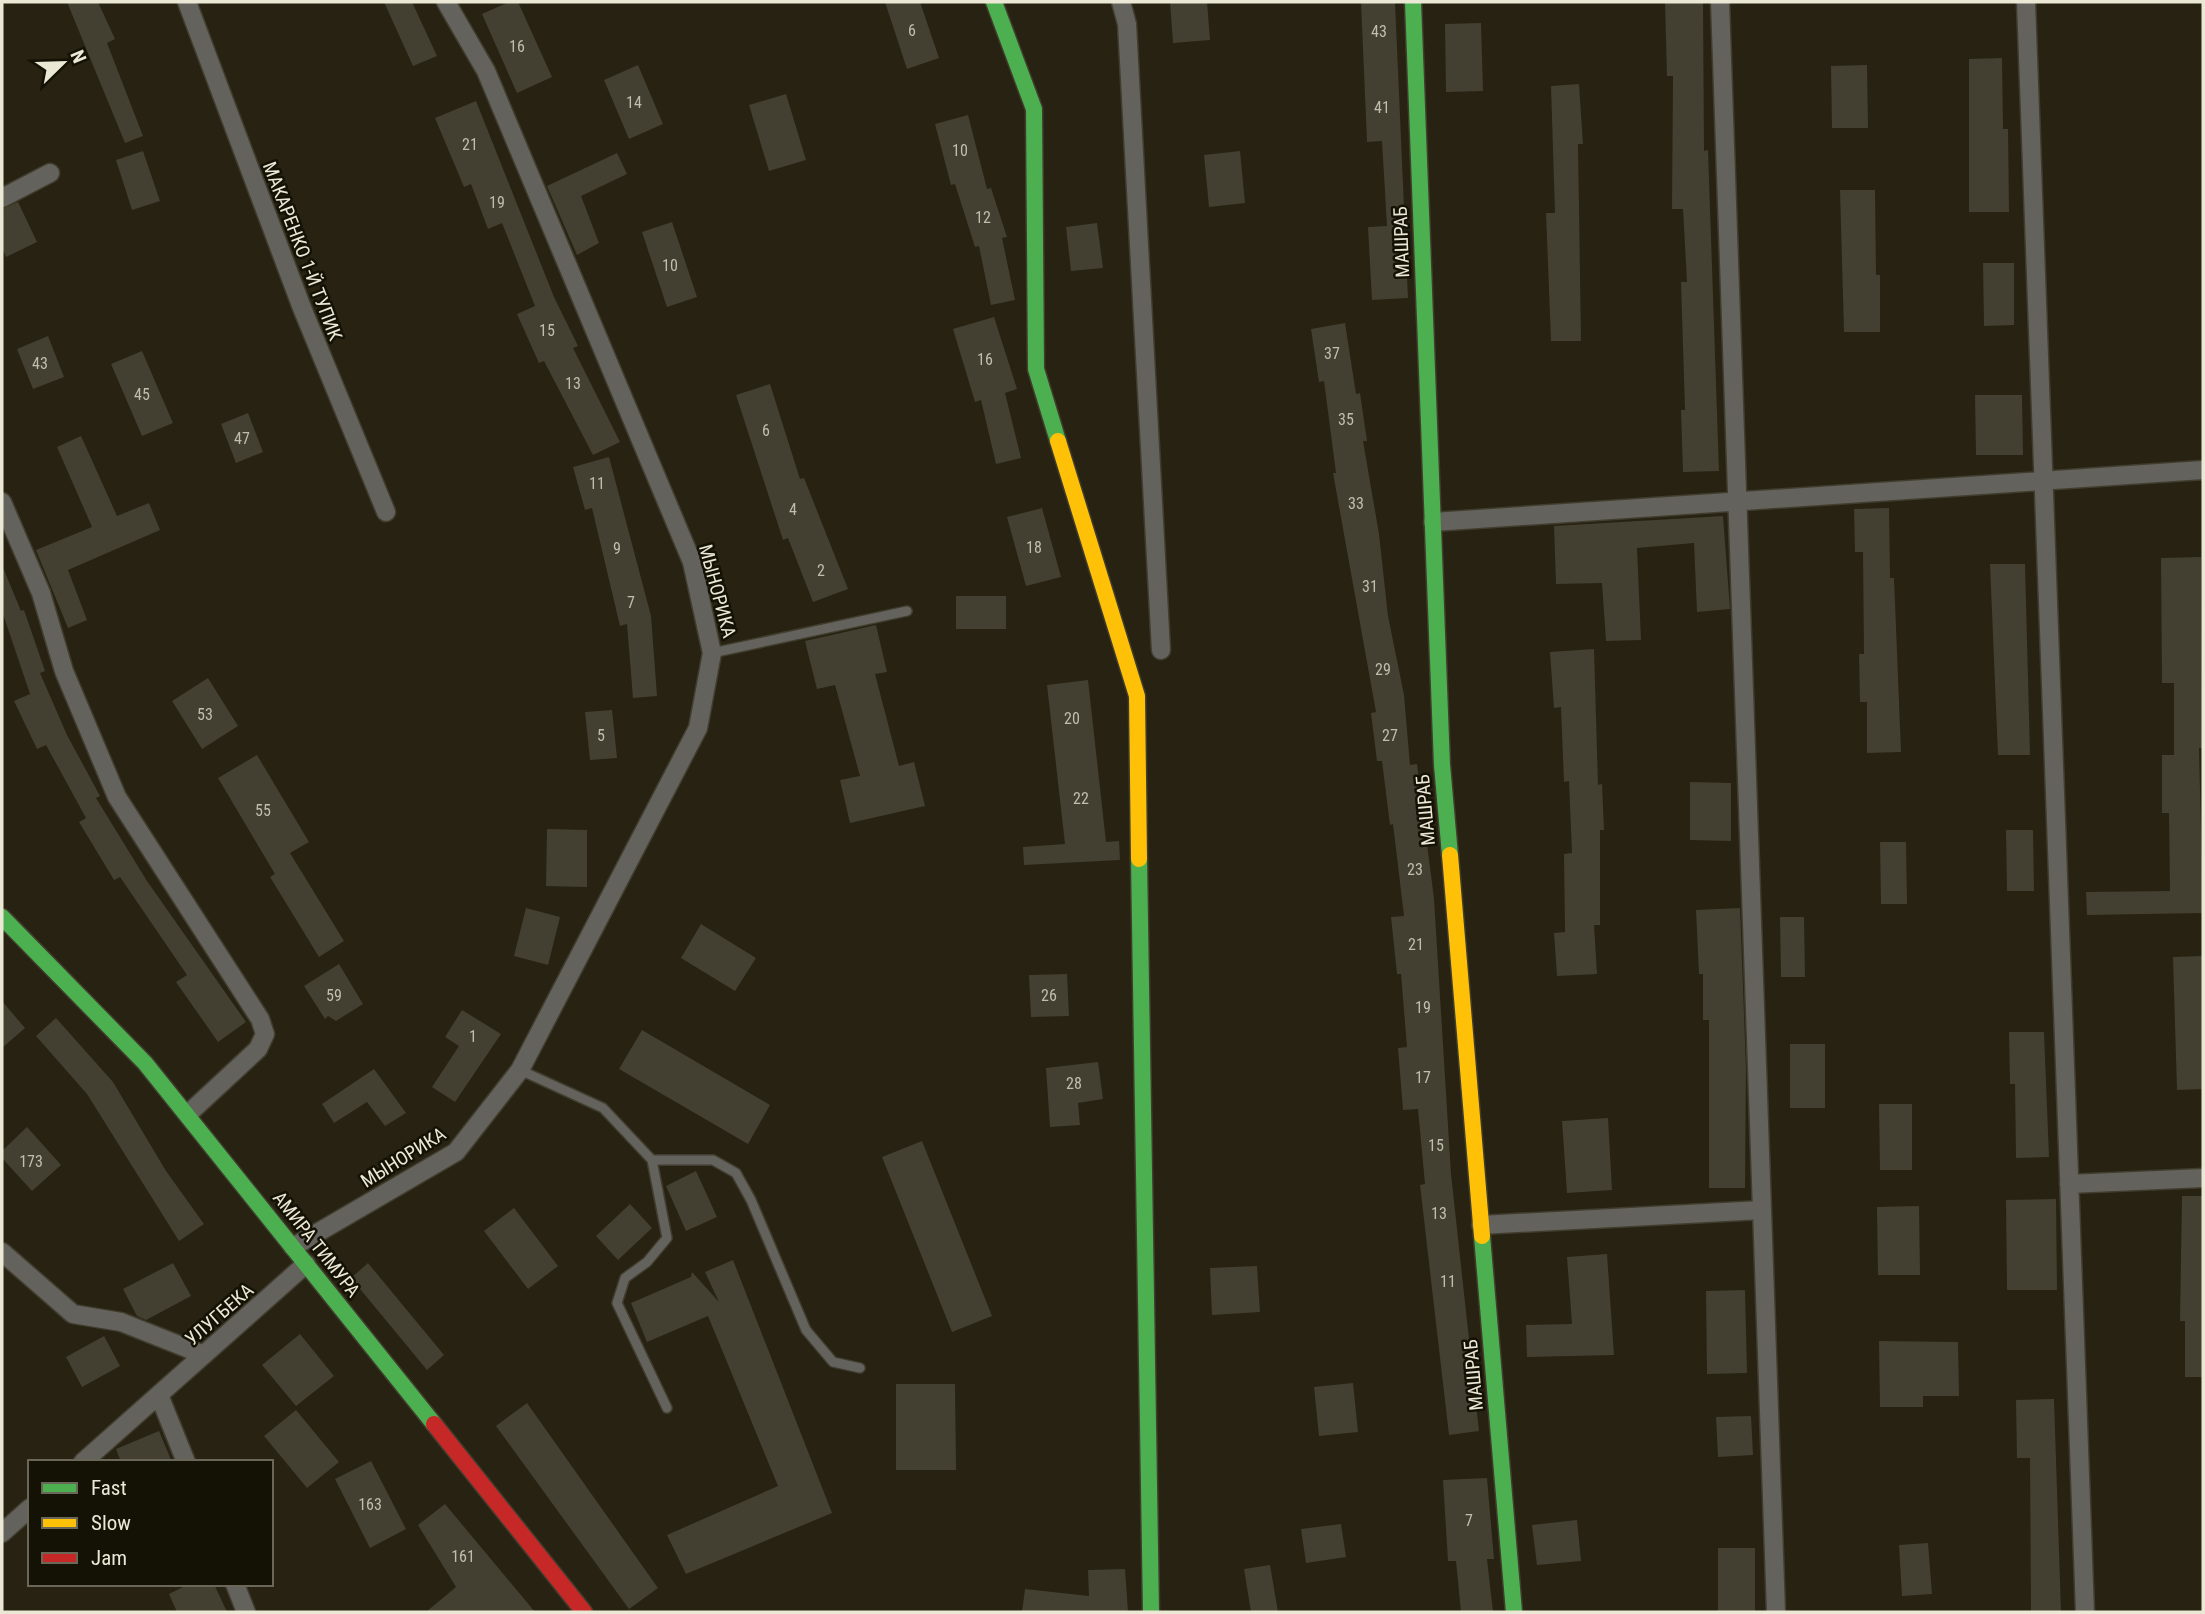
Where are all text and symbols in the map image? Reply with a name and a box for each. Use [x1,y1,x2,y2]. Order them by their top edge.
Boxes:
house number: 6 [908,21,916,40]
house number: 43 [1371,22,1387,41]
north arrow [28,28,98,98]
house number: 16 [509,37,525,56]
text: N [65,47,91,66]
house number: 14 [626,93,642,112]
house number: 41 [1374,98,1390,117]
house number: 21 [462,135,478,154]
house number: 10 [952,141,968,160]
street label: МАКАРЕНКО 1-Й ТУПИК [258,159,347,344]
house number: 19 [489,193,505,212]
street label: МАШРАБ [1389,206,1414,278]
house number: 12 [975,208,991,227]
house number: 10 [662,256,678,275]
house number: 15 [539,321,555,340]
house number: 37 [1324,344,1340,363]
house number: 16 [977,350,993,369]
house number: 43 [32,354,48,373]
house number: 13 [565,374,581,393]
house number: 45 [134,385,150,404]
house number: 35 [1338,410,1354,429]
house number: 6 [762,421,770,440]
house number: 47 [234,429,250,448]
house number: 11 [589,474,605,493]
house number: 33 [1348,494,1364,513]
house number: 4 [789,500,797,519]
house number: 18 [1026,538,1042,557]
house number: 9 [613,539,621,558]
street label: МЫНОРИКА [694,542,741,640]
house number: 2 [817,561,825,580]
house number: 31 [1362,577,1378,596]
house number: 7 [627,593,635,612]
house number: 29 [1375,660,1391,679]
house number: 53 [197,705,213,724]
house number: 20 [1064,709,1080,728]
house number: 5 [597,726,605,745]
house number: 27 [1382,726,1398,745]
street label: МАШРАБ [1411,773,1440,847]
house number: 22 [1073,789,1089,808]
house number: 55 [255,801,271,820]
house number: 23 [1407,860,1423,879]
house number: 21 [1408,935,1424,954]
house number: 59 [326,986,342,1005]
house number: 26 [1041,986,1057,1005]
house number: 19 [1415,998,1431,1017]
house number: 1 [469,1027,477,1046]
house number: 17 [1415,1068,1431,1087]
house number: 28 [1066,1074,1082,1093]
street label: МЫНОРИКА [357,1122,450,1193]
house number: 15 [1428,1136,1444,1155]
house number: 173 [19,1152,43,1171]
street label: АМИРА ТИМУРА [268,1187,365,1302]
house number: 13 [1431,1204,1447,1223]
house number: 11 [1440,1272,1456,1291]
street label: УЛУГБЕКА [181,1279,258,1350]
street label: МАШРАБ [1459,1338,1488,1412]
legend [28,1460,273,1586]
text: Fast [91,1476,127,1500]
house number: 163 [358,1495,382,1514]
text: Slow [91,1511,131,1535]
house number: 7 [1465,1511,1473,1530]
text: Jam [91,1546,127,1570]
house number: 161 [451,1547,475,1566]

